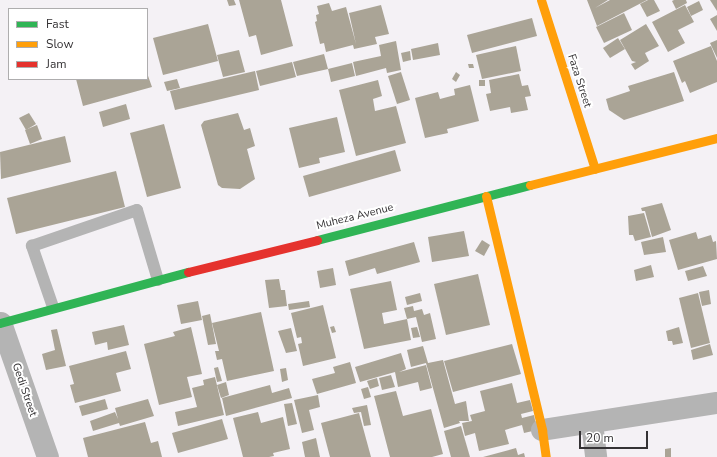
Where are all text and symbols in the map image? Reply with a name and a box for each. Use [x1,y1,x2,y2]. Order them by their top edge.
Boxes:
legend [8,8,148,80]
text: Fast [46,16,69,32]
text: Slow [46,36,74,52]
street label: Faza Street [564,53,594,109]
text: Jam [46,56,67,72]
street label: Muheza Avenue [315,201,395,233]
street label: Gedi Street [9,362,39,418]
scale bar [581,423,650,449]
text: 20 m [586,430,614,446]

